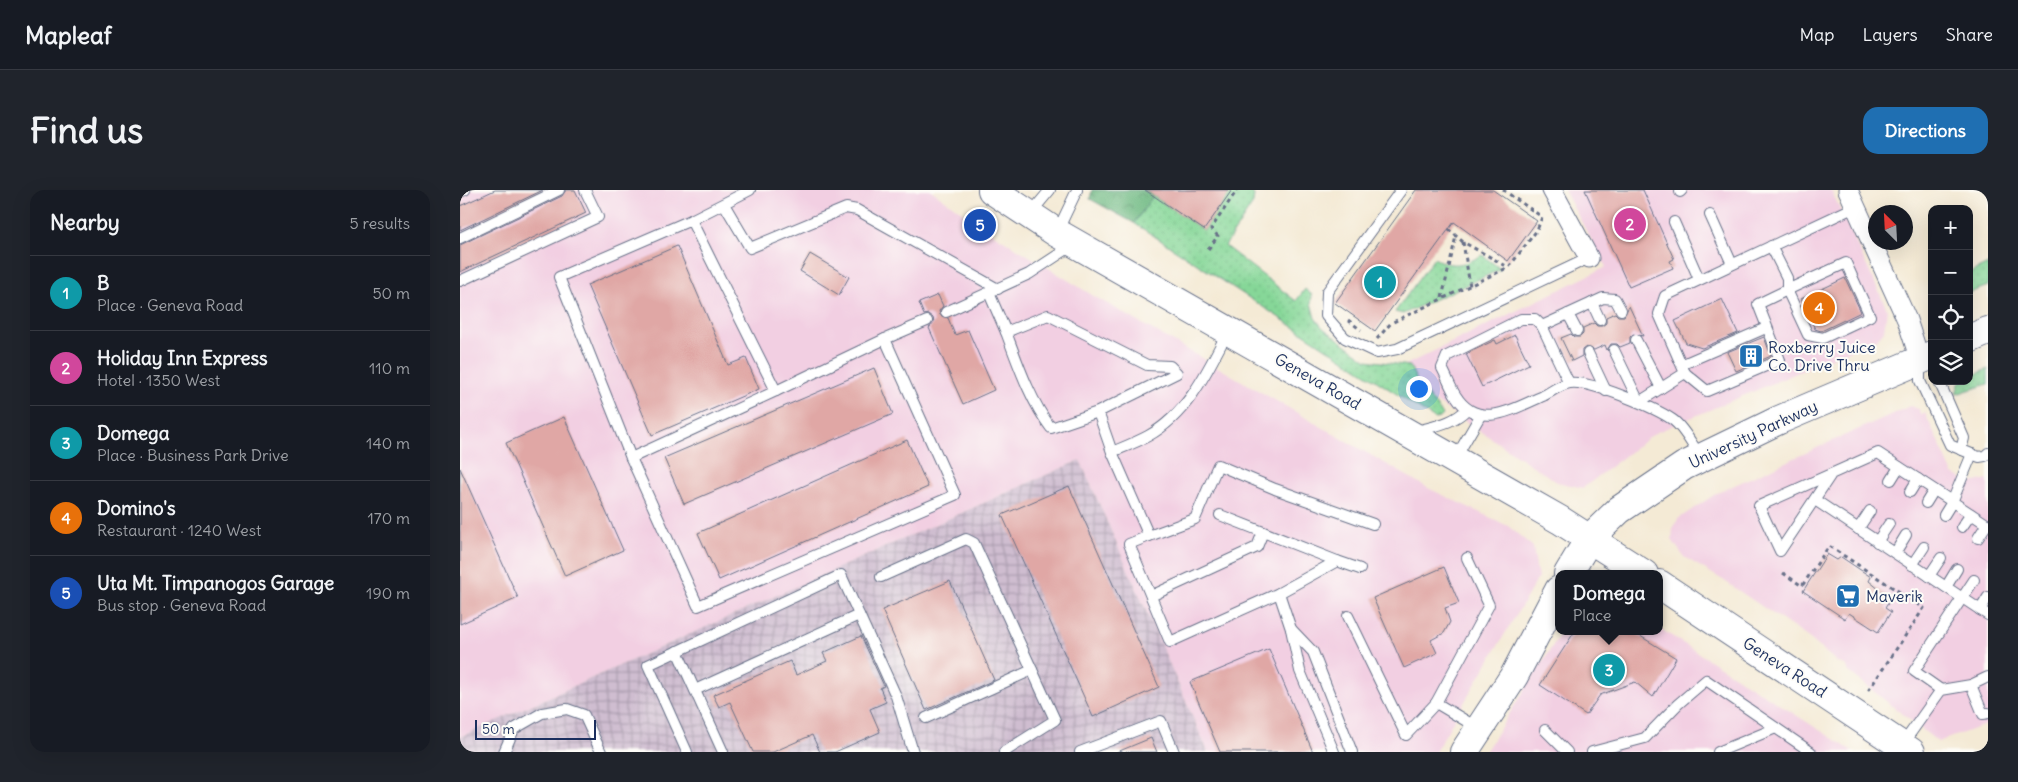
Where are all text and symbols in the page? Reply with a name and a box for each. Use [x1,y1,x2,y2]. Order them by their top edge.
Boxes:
text: Mapleaf [25,20,112,50]
text: Map [1799,23,1834,46]
text: Layers [1862,23,1918,46]
text: Share [1946,23,1993,46]
button: Directions [1863,107,1988,154]
text: Find us [30,108,143,152]
pin: 2 [1614,205,1646,243]
north arrow [1868,205,1913,250]
map controls [1928,205,1973,385]
button: + [1928,205,1973,250]
pin: 5 [964,206,996,244]
text: Nearby [50,209,120,236]
text: 5 results [349,213,410,233]
button: − [1928,250,1973,295]
pin: 1 [1364,263,1396,301]
text: B [97,271,109,295]
text: 1 [63,283,69,303]
text: 50 m [372,283,410,303]
pin: 4 [1803,289,1835,327]
text: Place · Geneva Road [97,295,243,315]
button: locate [1928,295,1973,340]
place label: Roxberry Juice Co. Drive Thru [1768,337,1876,375]
button: layers [1928,340,1973,385]
building icon: Roxberry Juice Co. Drive Thru [1738,343,1764,369]
text: Holiday Inn Express [97,346,268,370]
street label: Geneva Road [1271,348,1365,414]
text: 2 [62,358,70,378]
text: 110 m [369,358,410,378]
text: Hotel · 1350 West [97,370,220,390]
your location [1406,376,1432,402]
street label: University Parkway [1686,395,1820,473]
text: Domega [97,421,170,445]
text: 3 [61,433,71,453]
text: 140 m [366,433,410,453]
text: Place · Business Park Drive [97,445,289,465]
text: Domino's [97,496,176,520]
text: 4 [61,508,71,528]
text: 170 m [367,508,410,528]
text: Restaurant · 1240 West [97,520,261,540]
popup [1555,570,1663,635]
text: Uta Mt. Timpanogos Garage [97,571,334,595]
text: Domega [1573,581,1645,605]
text: 5 [61,583,71,603]
text: 190 m [366,583,410,603]
supermarket icon: Maverik [1835,583,1861,609]
place label: Maverik [1866,586,1923,606]
text: Bus stop · Geneva Road [97,595,266,615]
text: Place [1573,605,1611,625]
street label: Geneva Road [1739,632,1831,702]
pin: 3 [1593,651,1625,689]
scale bar [475,717,596,740]
text: 50 m [482,720,515,738]

